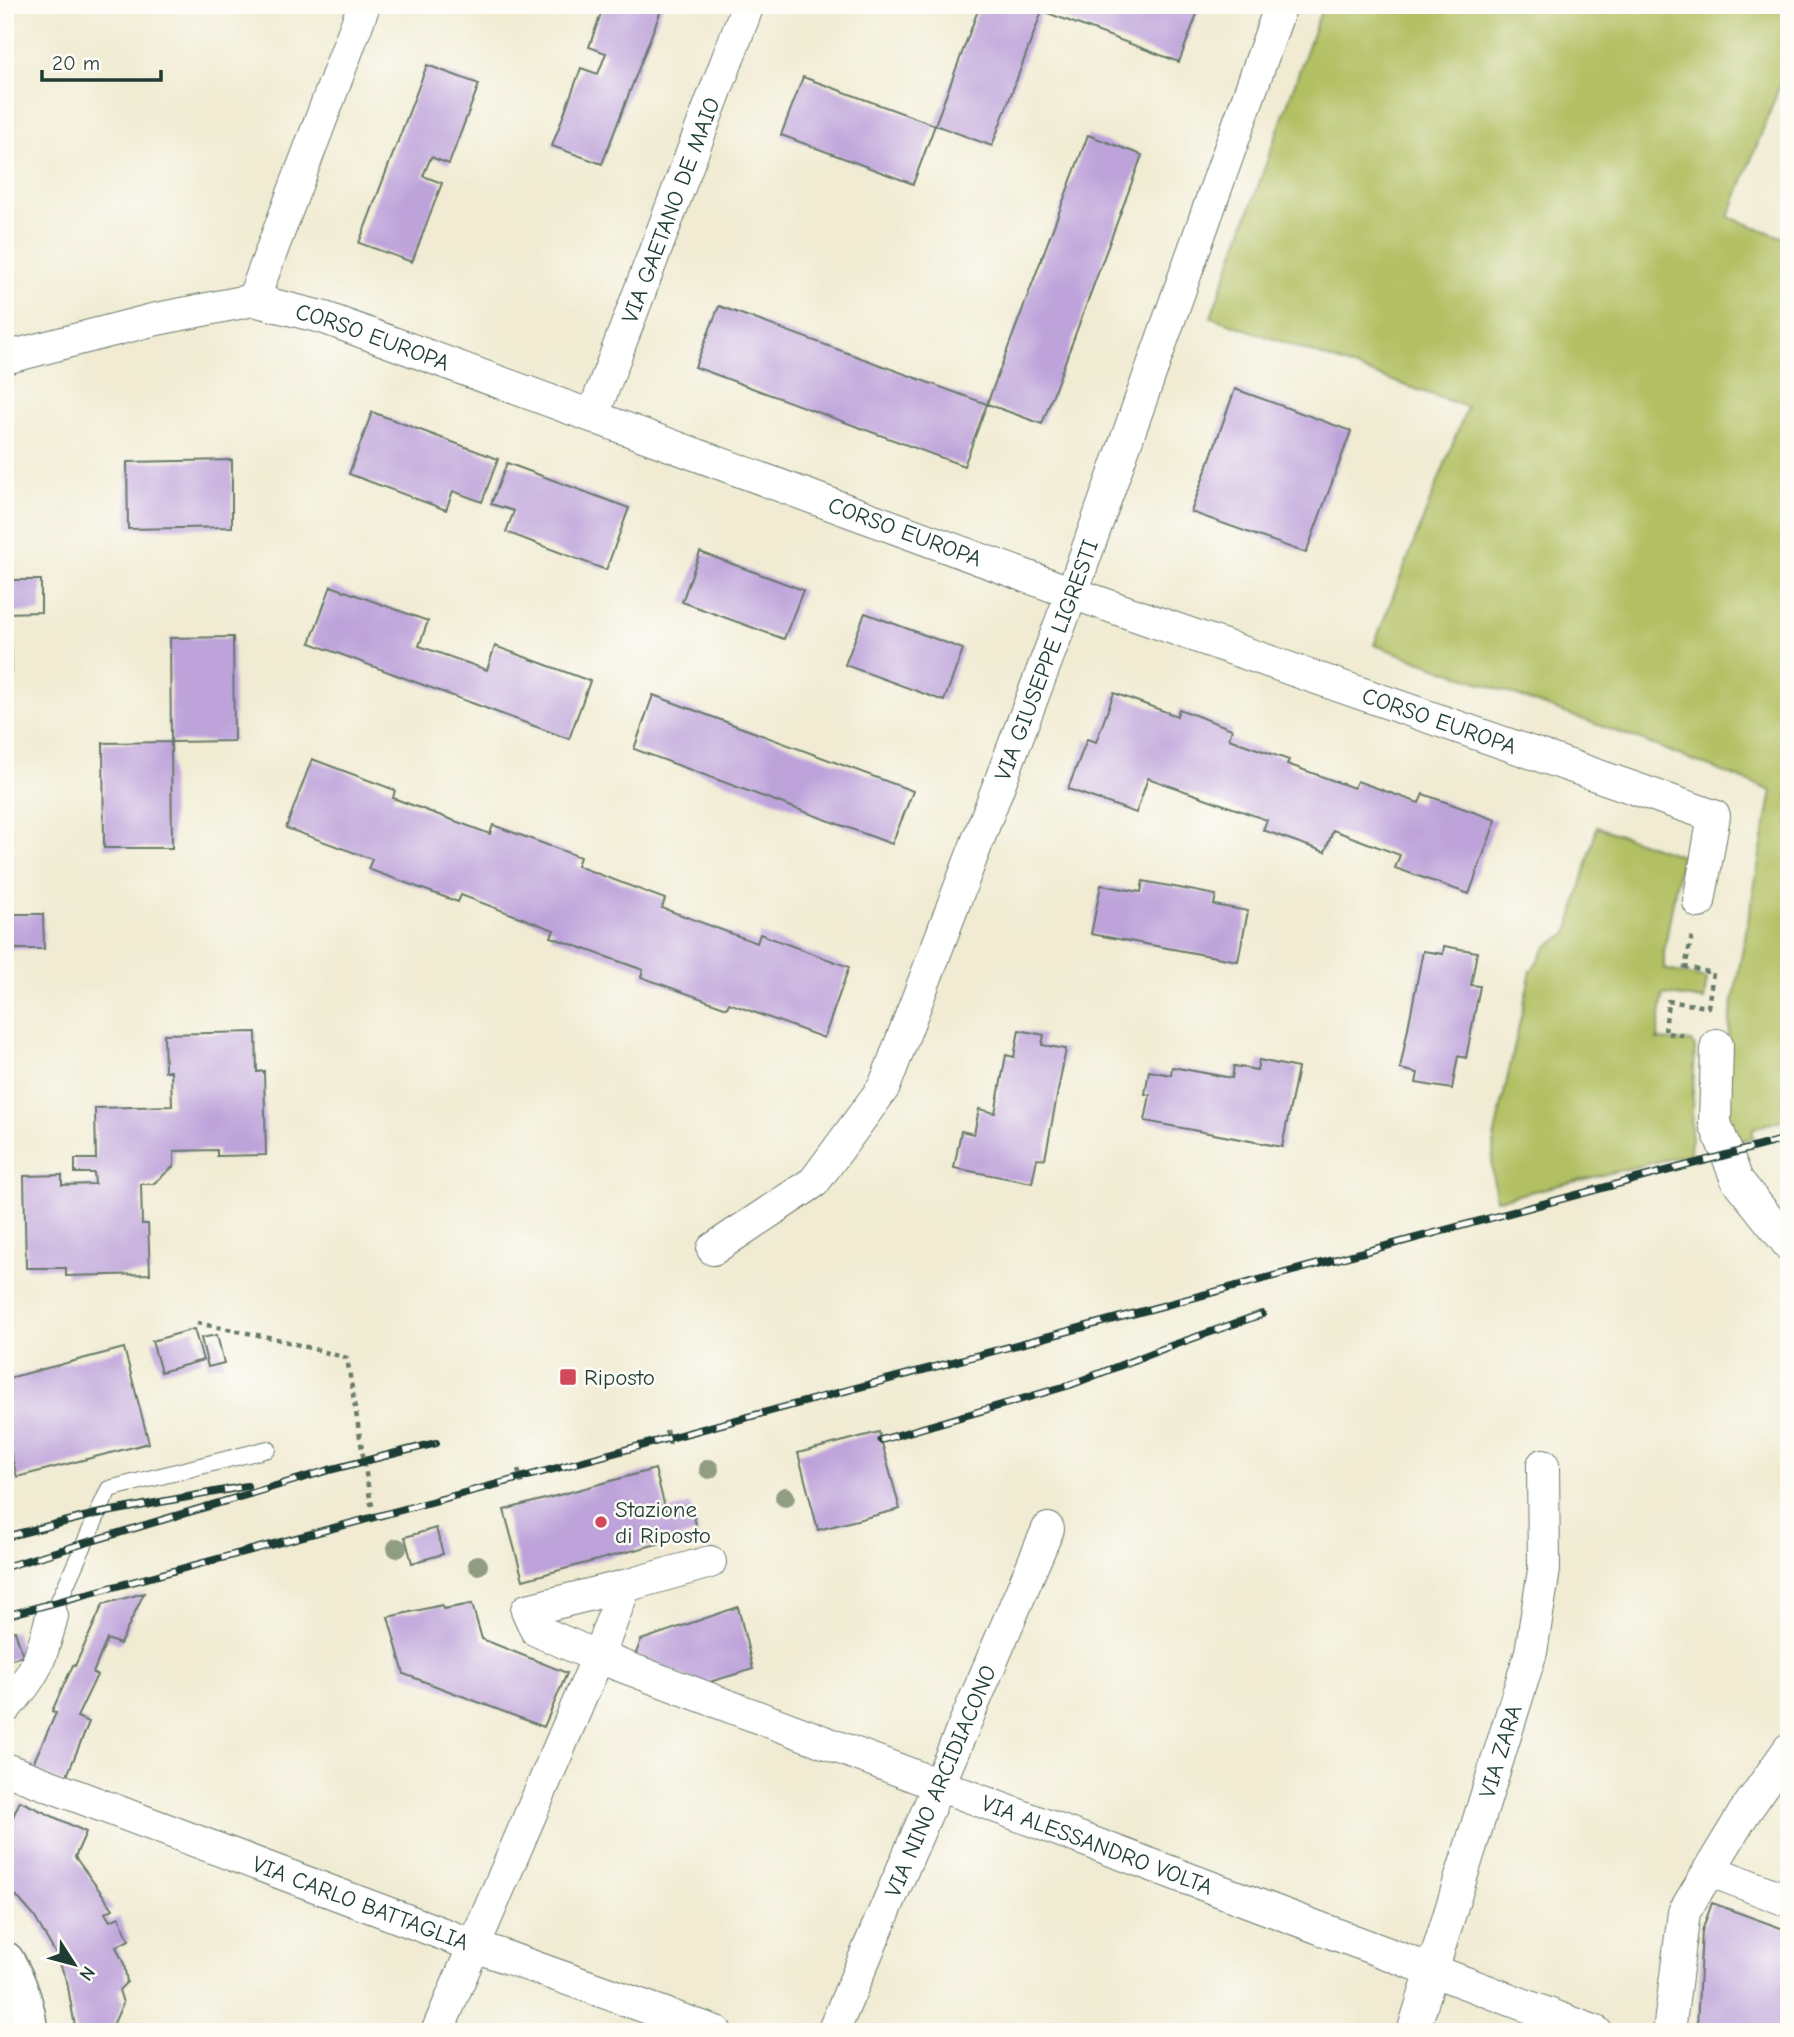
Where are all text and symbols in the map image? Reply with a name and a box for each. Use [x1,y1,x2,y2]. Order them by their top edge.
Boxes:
scale bar [42,38,161,82]
text: 20 m [52,51,100,75]
street label: VIA GAETANO DE MAIO [616,94,726,327]
street label: CORSO EUROPA [293,298,453,377]
street label: CORSO EUROPA [824,491,985,573]
street label: VIA GIUSEPPE LIGRESTI [989,536,1104,784]
street label: CORSO EUROPA [1359,682,1520,760]
place label: Riposto [584,1364,655,1391]
marker: Riposto [558,1367,578,1387]
place label: Stazione di Riposto [615,1496,711,1549]
marker: Stazione di Riposto [593,1514,609,1530]
street label: VIA NINO ARCIDIACONO [879,1661,1002,1901]
street label: VIA ZARA [1473,1701,1528,1801]
street label: VIA ALESSANDRO VOLTA [978,1789,1216,1901]
street label: VIA CARLO BATTAGLIA [249,1850,472,1956]
north arrow [38,1928,108,1998]
text: N [74,1962,99,1985]

